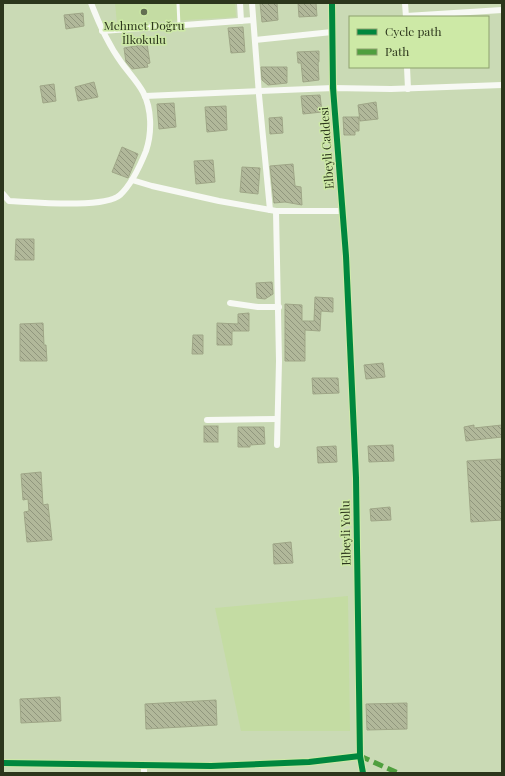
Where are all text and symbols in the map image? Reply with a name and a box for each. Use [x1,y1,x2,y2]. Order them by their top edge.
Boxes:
marker: Mehmet Doğru İlkokulu [139,7,149,17]
legend [349,16,489,68]
place label: Mehmet Doğru İlkokulu [103,17,185,47]
text: Cycle path [385,23,442,39]
text: Path [385,43,409,59]
street label: Elbeyli Caddesi [315,106,337,190]
street label: Elbeyli Yollu [336,500,354,566]

